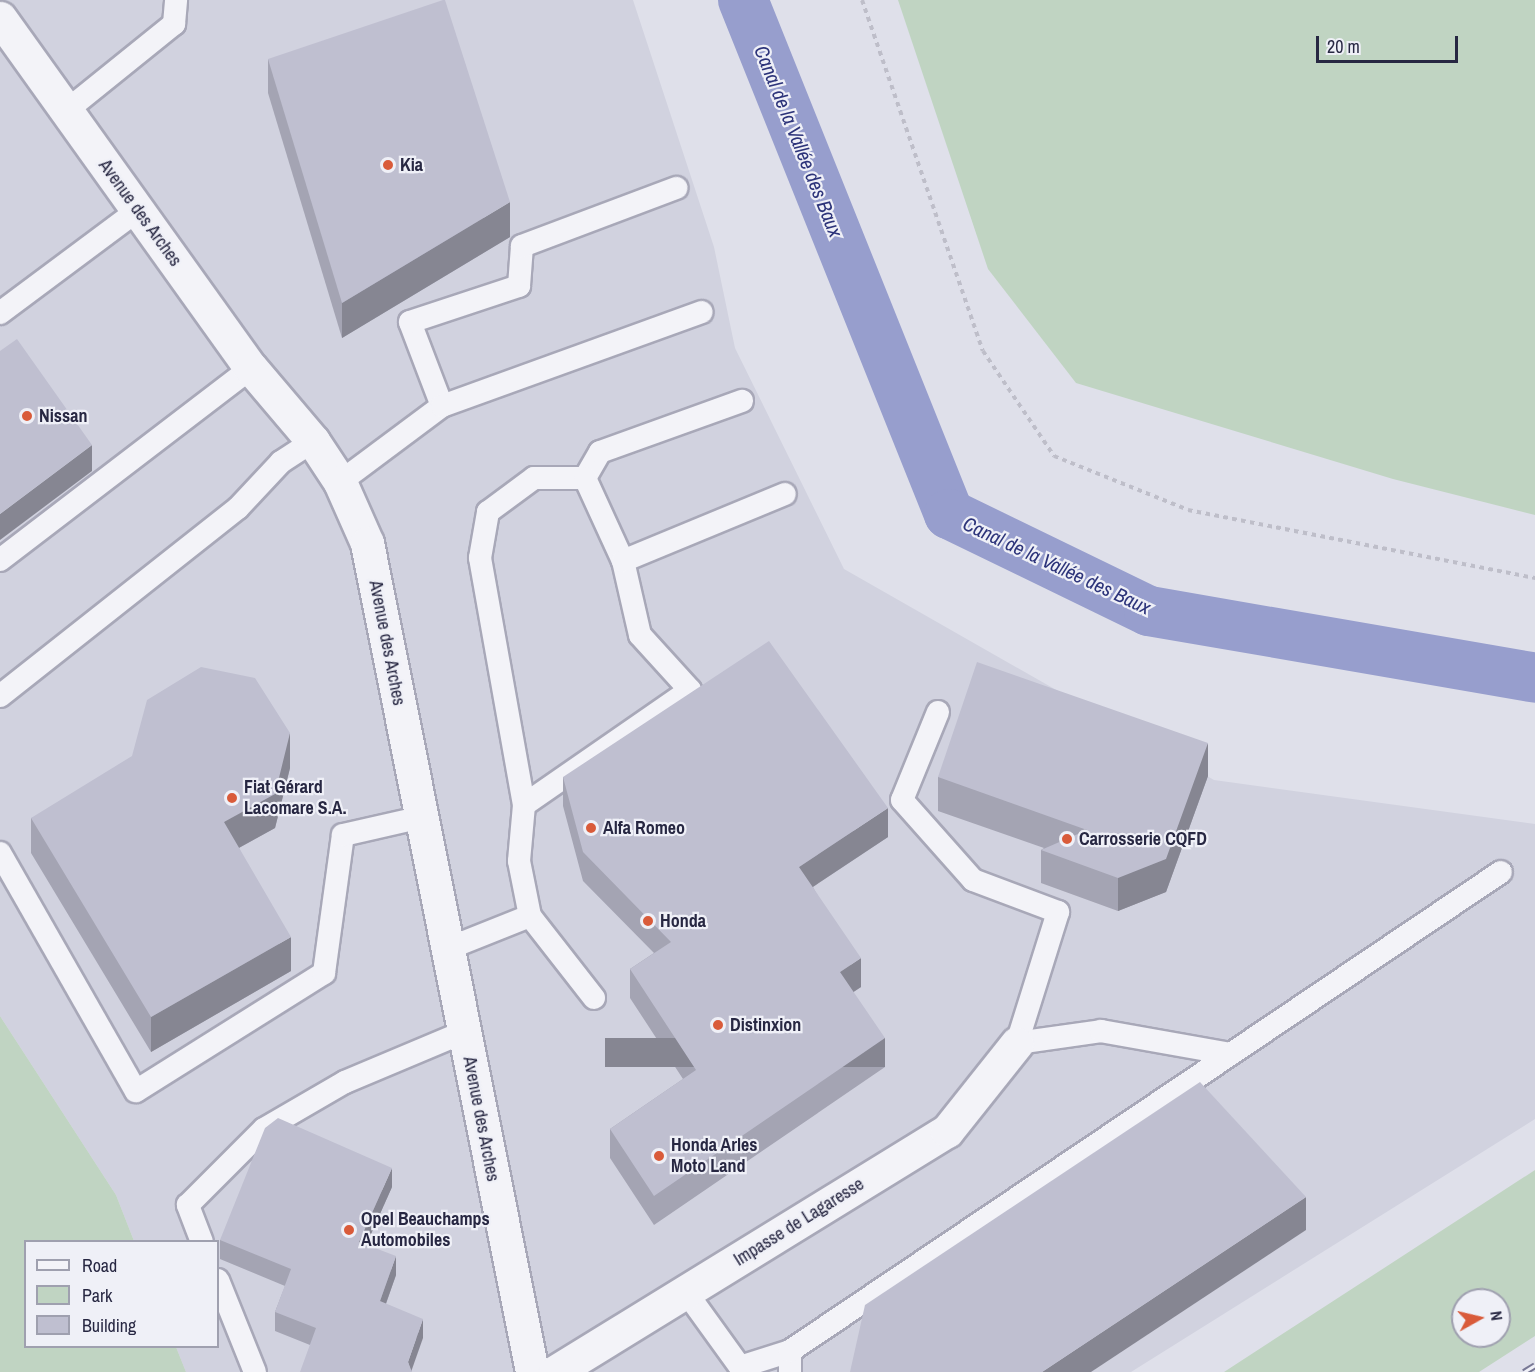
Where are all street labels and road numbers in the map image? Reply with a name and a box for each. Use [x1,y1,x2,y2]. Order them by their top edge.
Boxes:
street label: Avenue des Arches [94,155,186,271]
street label: Avenue des Arches [364,578,410,708]
street label: Avenue des Arches [458,1054,504,1184]
street label: Impasse de Lagaresse [730,1173,868,1271]

